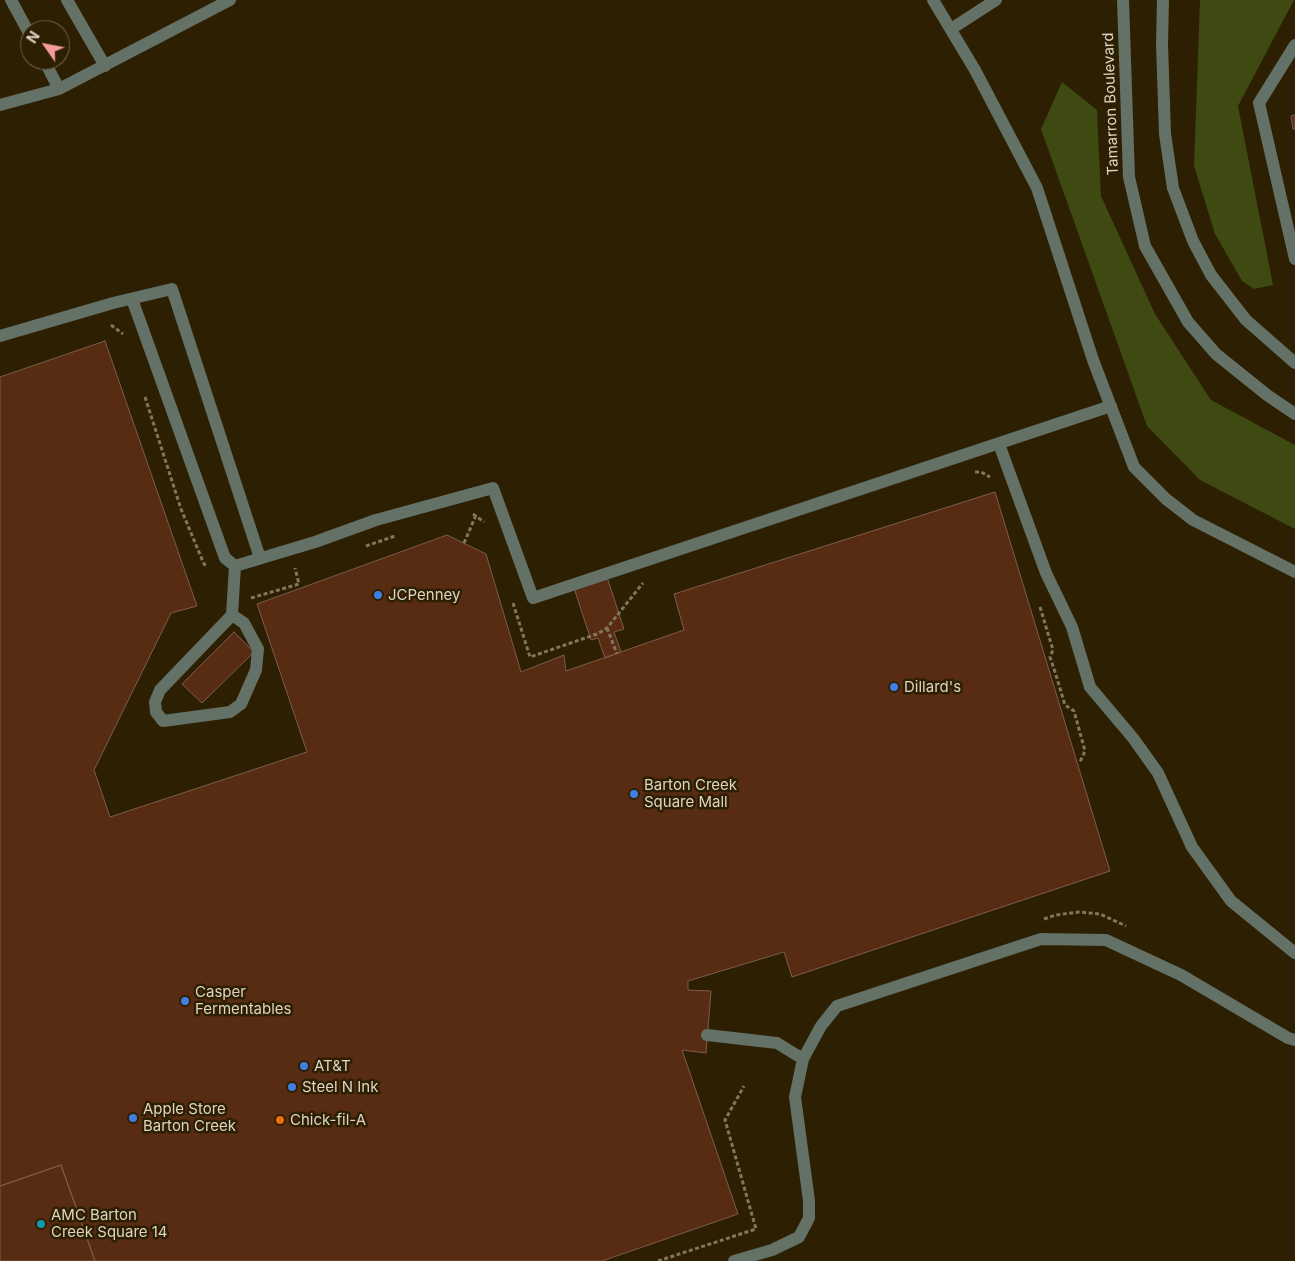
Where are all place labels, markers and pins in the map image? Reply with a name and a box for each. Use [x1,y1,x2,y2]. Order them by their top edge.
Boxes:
place label: JCPenney [388,586,460,604]
marker: JCPenney [372,589,384,601]
place label: Dillard's [904,678,961,696]
marker: Dillard's [888,681,900,693]
place label: Barton Creek Square Mall [644,776,737,811]
marker: Barton Creek Square Mall [628,788,640,800]
place label: Casper Fermentables [195,983,292,1018]
marker: Casper Fermentables [179,995,191,1007]
place label: AT&T [314,1057,351,1075]
marker: AT&T [298,1060,310,1072]
place label: Steel N Ink [302,1078,378,1096]
marker: Steel N Ink [286,1081,298,1093]
place label: Apple Store Barton Creek [143,1100,236,1135]
place label: Chick-fil-A [290,1111,366,1129]
marker: Apple Store Barton Creek [127,1112,139,1124]
marker: Chick-fil-A [274,1114,286,1126]
place label: AMC Barton Creek Square 14 [51,1206,168,1241]
marker: AMC Barton Creek Square 14 [35,1218,47,1230]

